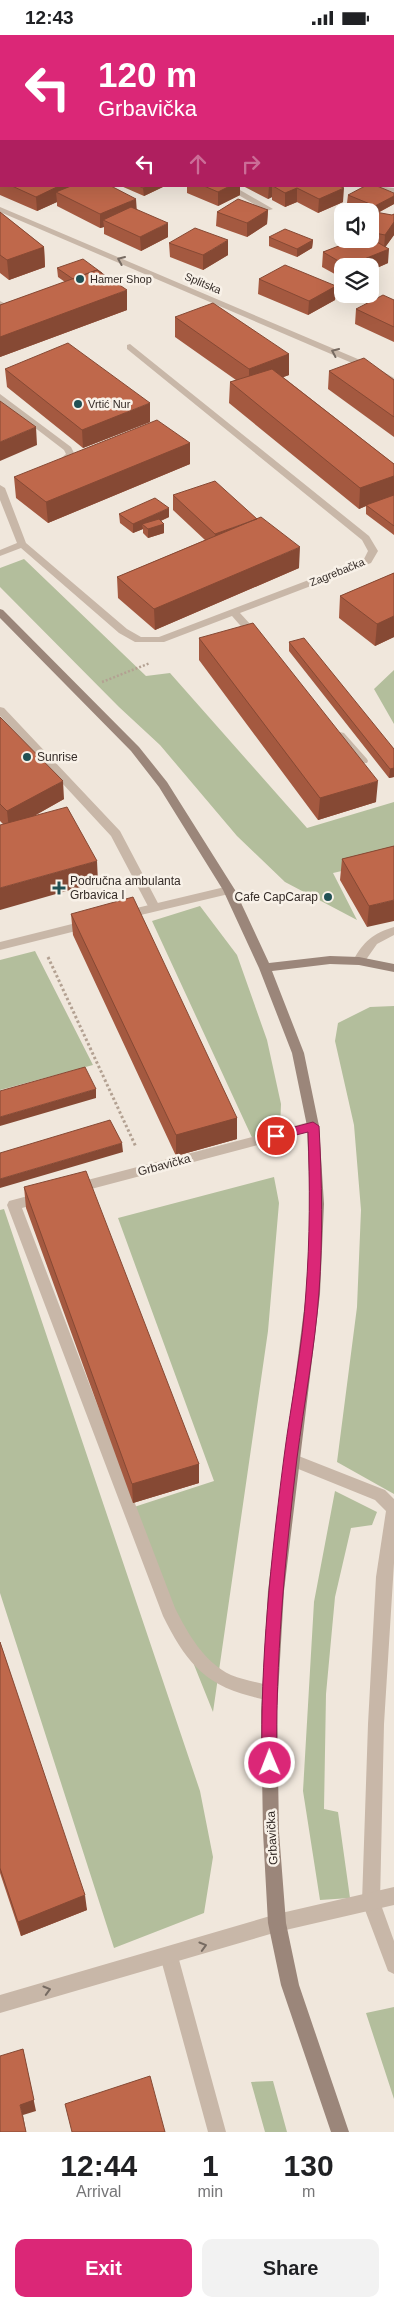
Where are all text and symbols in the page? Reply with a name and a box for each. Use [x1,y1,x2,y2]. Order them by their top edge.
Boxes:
text: 12:43 [25,7,74,28]
icon: left [15,55,80,120]
text: 120 m [98,55,197,94]
text: Grbavička [98,96,197,121]
icon: left [131,150,159,178]
icon: ahead [184,150,212,178]
icon: right [237,150,265,178]
map controls [334,203,379,303]
button: sound [334,203,379,248]
one-way arrow [117,256,126,267]
button: layers [334,258,379,303]
street label: Splitska [183,270,224,296]
marker: Hamer Shop [74,273,86,285]
place label: Hamer Shop [90,273,152,285]
one-way arrow [331,348,340,359]
marker: Vrtić Nur [72,398,84,410]
place label: Vrtić Nur [88,398,131,410]
street label: Zagrebačka [308,555,367,588]
place label: Sunrise [37,750,78,764]
marker: Sunrise [21,751,33,763]
place label: Područna ambulanta Grbavica I [70,874,181,902]
marker: Područna ambulanta Grbavica I [52,881,66,895]
place label: Cafe CapCarap [235,890,318,904]
marker: Cafe CapCarap [322,891,334,903]
pin [255,1115,297,1157]
icon: arrive [262,1122,290,1150]
street label: Grbavička [136,1151,192,1179]
position arrow [243,1736,295,1788]
street label: Grbavička [264,1810,280,1865]
one-way arrow [199,1941,207,1951]
one-way arrow [42,1986,50,1996]
text: 12:44 [60,2149,137,2182]
text: 1 [202,2149,219,2182]
text: 130 [284,2149,334,2182]
text: Arrival [76,2183,121,2200]
text: min [197,2183,223,2200]
text: m [302,2183,315,2200]
button: Exit [15,2239,192,2297]
button: Share [202,2239,379,2297]

